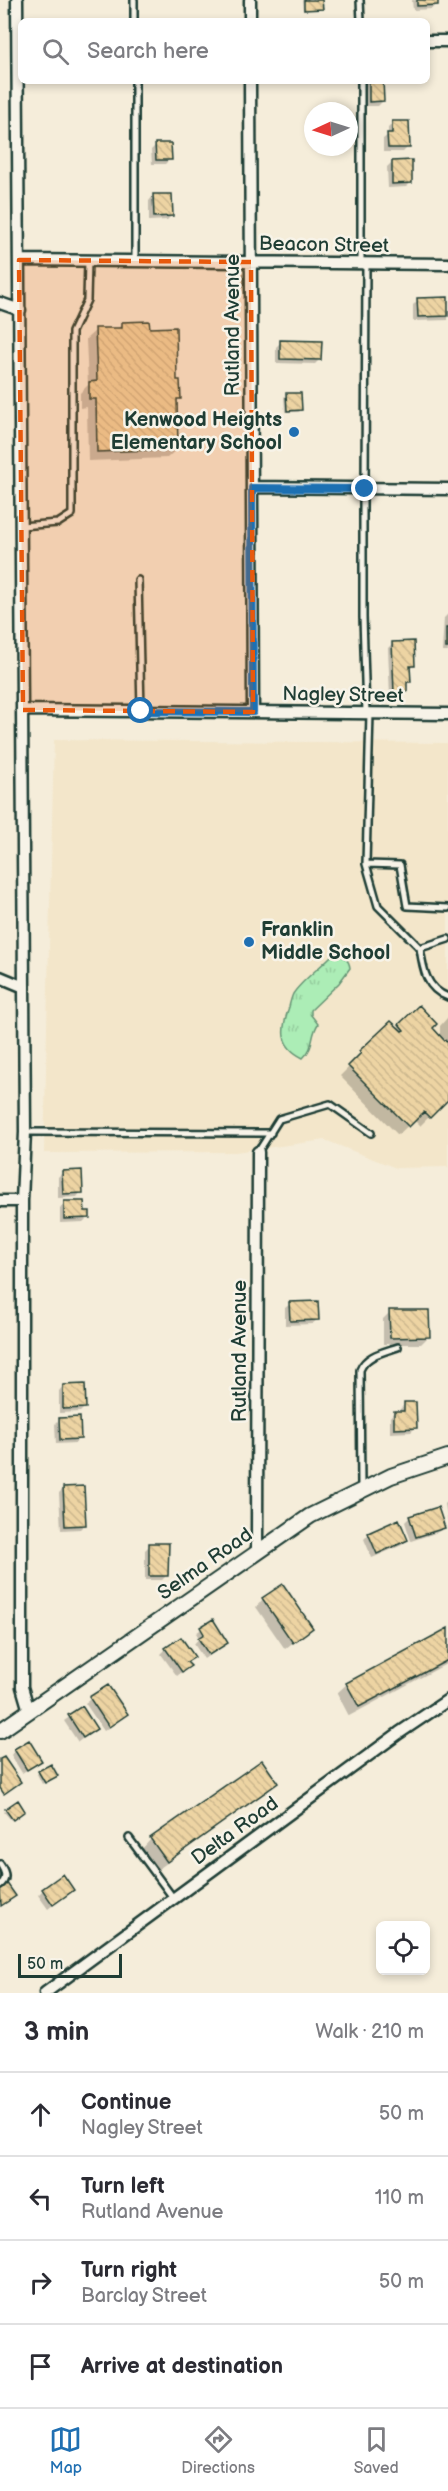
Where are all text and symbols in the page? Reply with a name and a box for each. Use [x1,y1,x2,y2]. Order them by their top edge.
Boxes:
search box [18,18,430,84]
icon: search [39,35,72,68]
text: Search here [87,38,209,65]
north arrow [304,102,358,156]
street label: Beacon Street [259,232,389,258]
street label: Rutland Avenue [221,254,245,396]
place label: Kenwood Heights Elementary School [111,408,282,455]
marker: Kenwood Heights Elementary School [287,425,301,439]
route end [351,475,377,501]
street label: Nagley Street [282,682,404,708]
route start [127,697,153,723]
place label: Franklin Middle School [261,918,390,965]
marker: Franklin Middle School [242,935,256,949]
street label: Rutland Avenue [228,1280,252,1422]
street label: Selma Road [153,1523,257,1605]
street label: Delta Road [187,1792,283,1870]
map controls [376,1921,430,1975]
button: locate [376,1921,430,1975]
scale bar [18,1951,122,1978]
text: 50 m [27,1955,63,1974]
text: 3 min [24,2017,89,2048]
text: Walk · 210 m [315,2020,424,2044]
text: Continue [81,2089,171,2116]
icon: ahead [24,2098,57,2131]
text: 50 m [379,2102,424,2126]
text: Nagley Street [81,2116,203,2140]
text: Turn left [81,2173,165,2200]
icon: left [24,2182,57,2215]
text: 110 m [375,2186,424,2210]
text: Rutland Avenue [81,2200,223,2224]
text: Turn right [81,2257,177,2284]
icon: right [24,2266,57,2299]
text: 50 m [379,2270,424,2294]
text: Barclay Street [81,2284,207,2308]
icon: arrive [24,2350,57,2383]
text: Arrive at destination [81,2353,283,2380]
tab: Map [49,2423,82,2478]
tab: Directions [181,2423,255,2478]
tab: Saved [354,2423,399,2478]

